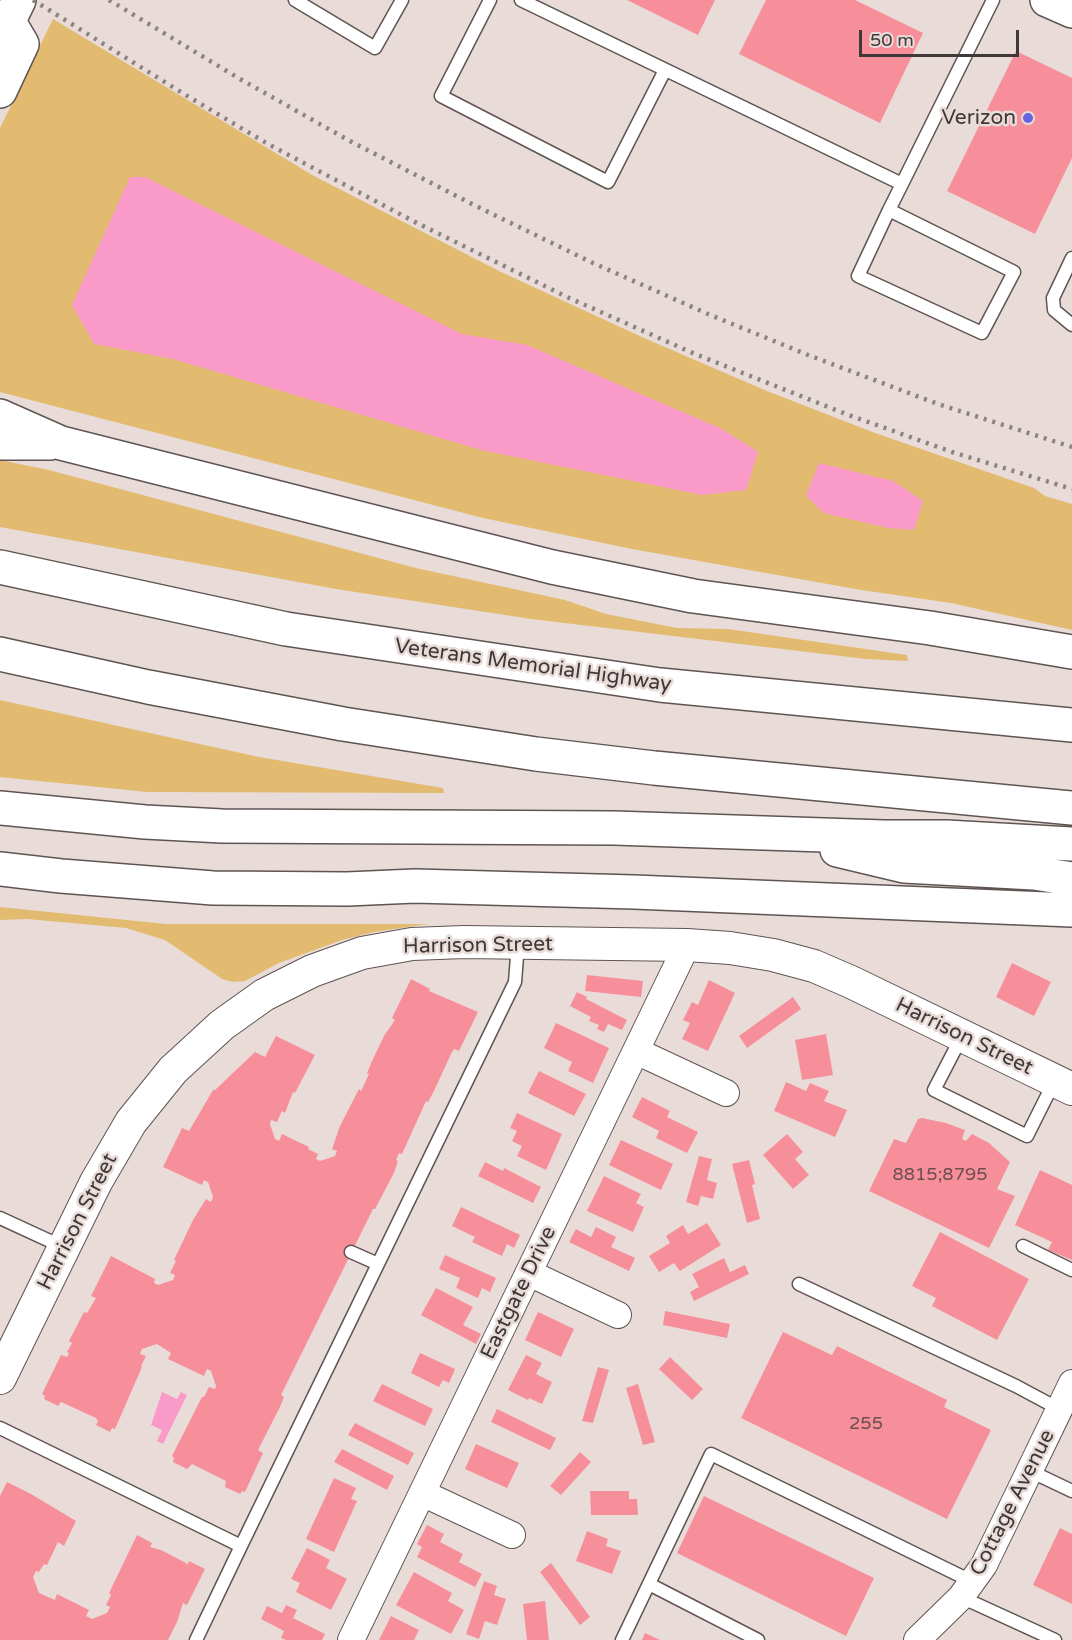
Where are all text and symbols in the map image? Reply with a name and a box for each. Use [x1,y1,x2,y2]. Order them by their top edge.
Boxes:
scale bar [862,18,1022,56]
text: 50 m [870,29,914,51]
place label: Verizon [941,105,1016,131]
marker: Verizon [1021,111,1035,125]
street label: Veterans Memorial Highway [393,634,673,698]
street label: Harrison Street [403,932,553,960]
street label: Harrison Street [891,993,1037,1081]
street label: Harrison Street [33,1149,123,1295]
house number: 8815;8795 [892,1164,988,1186]
street label: Eastgate Drive [476,1222,562,1364]
house number: 255 [849,1413,883,1435]
street label: Cottage Avenue [965,1426,1061,1580]

